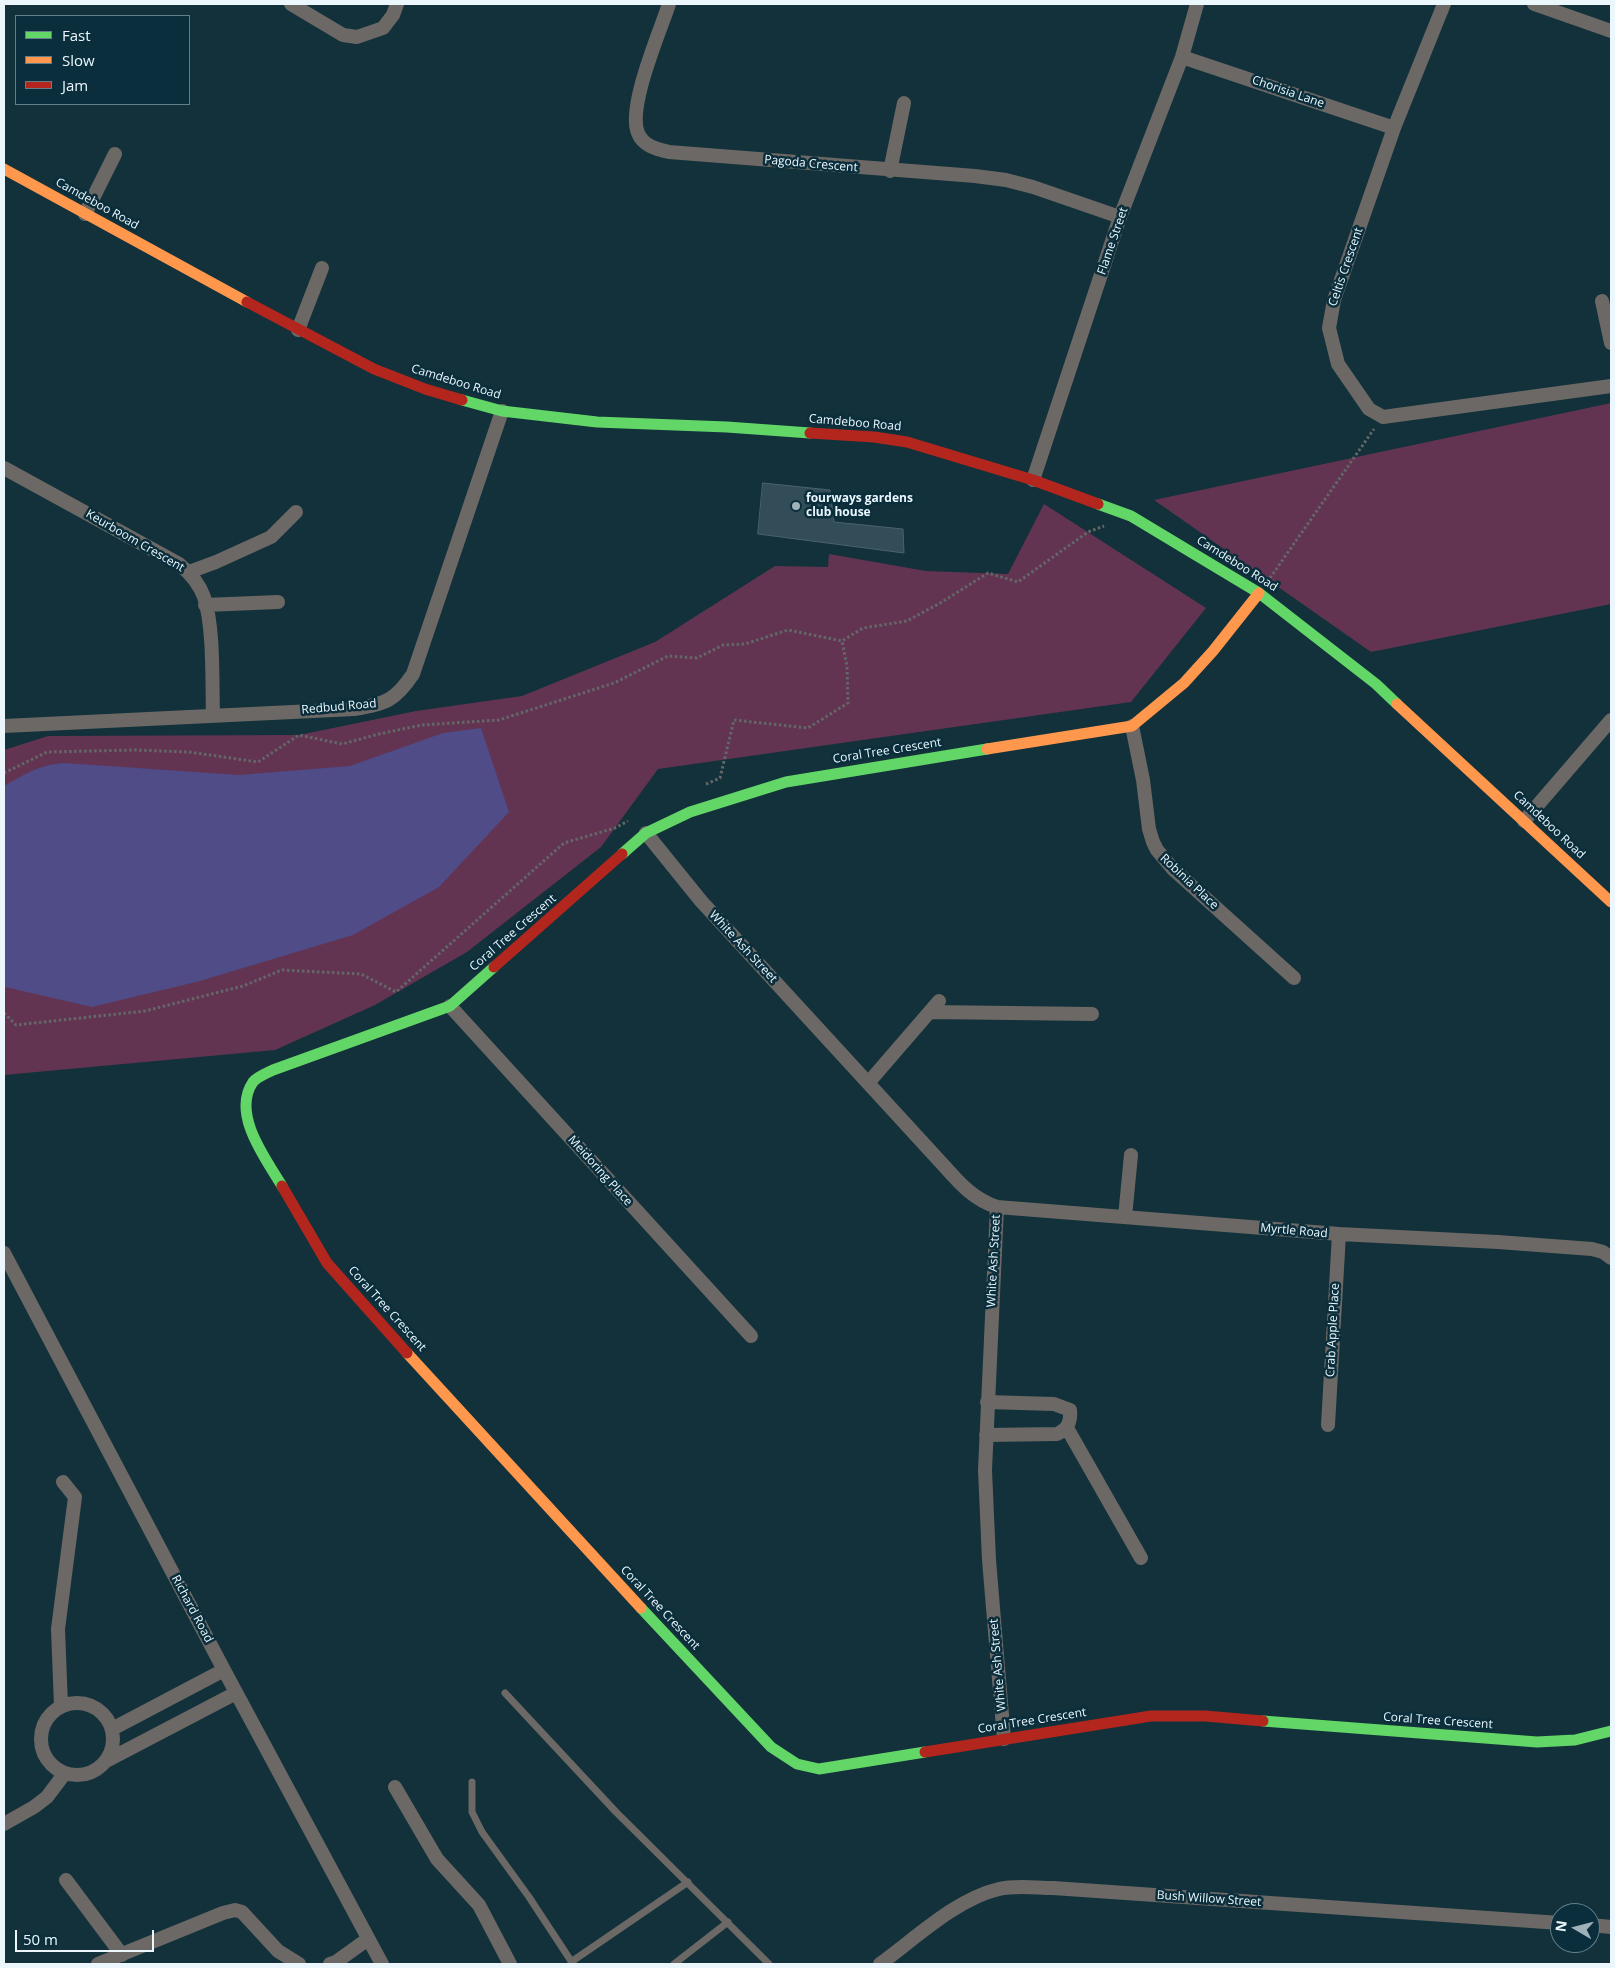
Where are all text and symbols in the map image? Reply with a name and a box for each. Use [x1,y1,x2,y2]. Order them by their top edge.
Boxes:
legend [15,15,190,105]
text: Fast [62,25,91,45]
text: Slow [62,50,95,70]
street label: Chorisia Lane [1250,73,1326,111]
text: Jam [62,75,88,95]
street label: Pagoda Crescent [764,153,858,175]
street label: Camdeboo Road [53,175,141,233]
street label: Flame Street [1095,205,1131,277]
street label: Celtis Crescent [1326,226,1366,308]
street label: Camdeboo Road [409,362,503,402]
street label: Camdeboo Road [808,412,902,434]
place label: fourways gardens club house [806,492,913,520]
marker: fourways gardens club house [790,500,802,512]
street label: Keurboom Crescent [83,507,187,575]
street label: Camdeboo Road [1194,533,1280,595]
street label: Redbud Road [301,697,377,717]
street label: Coral Tree Crescent [832,735,942,767]
street label: Camdeboo Road [1510,788,1588,862]
street label: Robinia Place [1157,851,1221,913]
street label: Coral Tree Crescent [467,892,559,974]
street label: White Ash Street [706,908,780,986]
street label: Meidoring Place [565,1133,635,1209]
street label: White Ash Street [984,1214,1004,1308]
street label: Myrtle Road [1260,1221,1328,1241]
street label: Coral Tree Crescent [345,1263,429,1355]
street label: Crab Apple Place [1323,1283,1343,1377]
street label: Coral Tree Crescent [617,1563,703,1653]
street label: Richard Road [168,1573,216,1645]
street label: White Ash Street [987,1618,1009,1712]
street label: Coral Tree Crescent [977,1705,1087,1737]
street label: Coral Tree Crescent [1383,1710,1493,1732]
street label: Bush Willow Street [1156,1888,1262,1910]
north arrow [1550,1903,1600,1953]
text: N [1550,1919,1571,1933]
scale bar [18,1920,156,1952]
text: 50 m [23,1929,58,1949]

